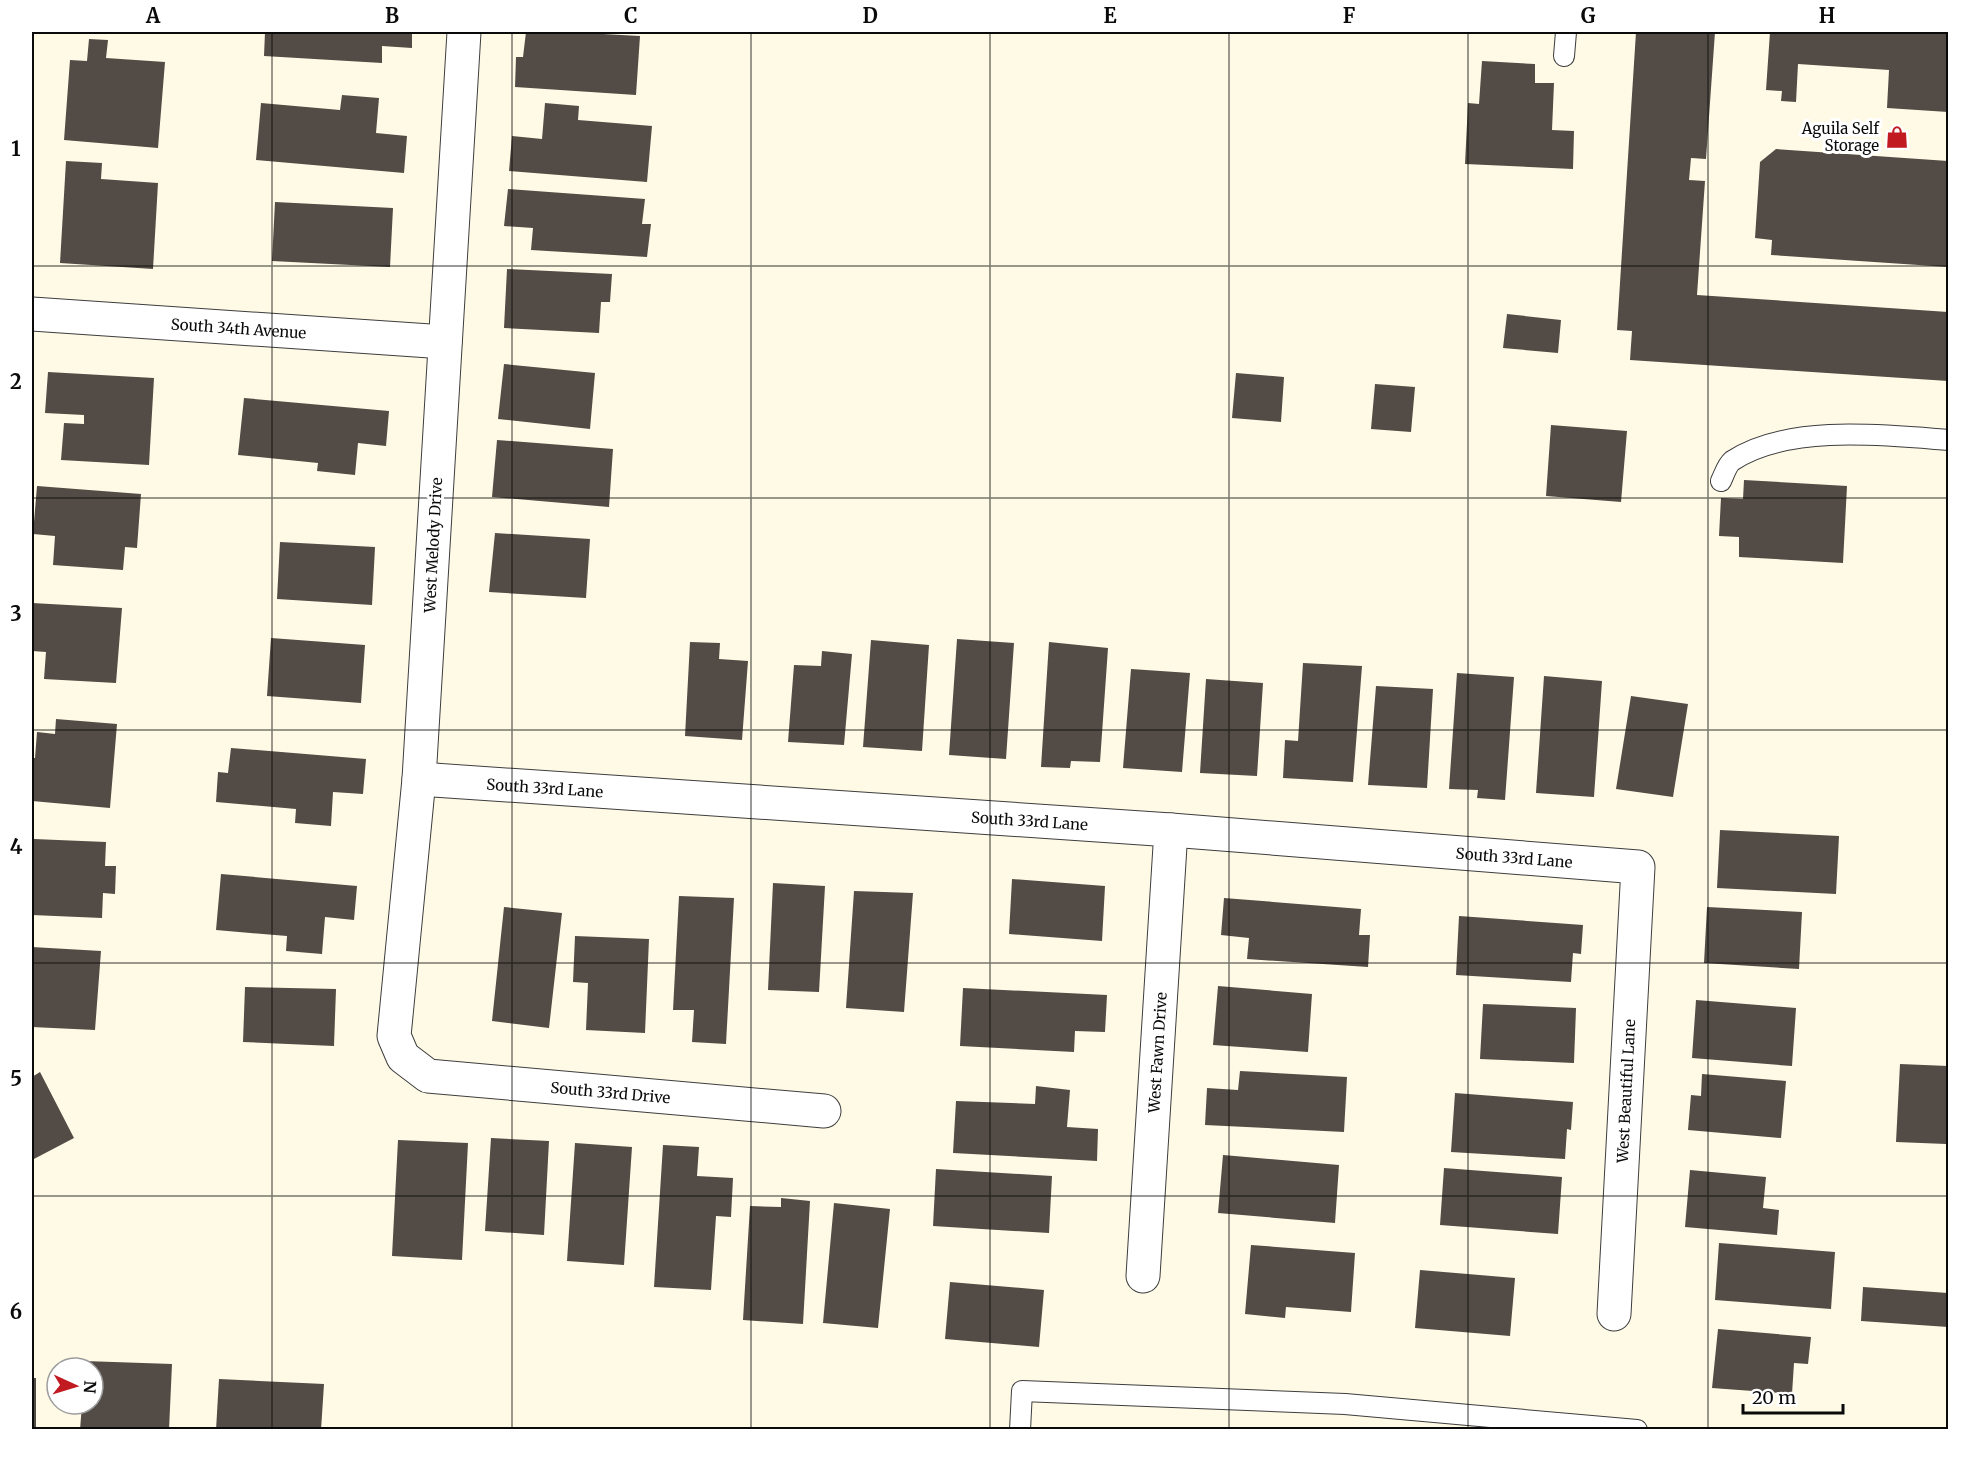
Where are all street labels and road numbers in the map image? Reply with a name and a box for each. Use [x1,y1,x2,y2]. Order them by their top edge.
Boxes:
street label: South 34th Avenue [170,314,307,342]
street label: West Melody Drive [420,477,446,614]
street label: South 33rd Lane [486,774,604,801]
street label: South 33rd Lane [971,807,1089,834]
street label: South 33rd Lane [1455,843,1573,871]
street label: West Fawn Drive [1144,991,1170,1114]
street label: West Beautiful Lane [1613,1018,1639,1164]
street label: South 33rd Drive [550,1077,671,1107]

